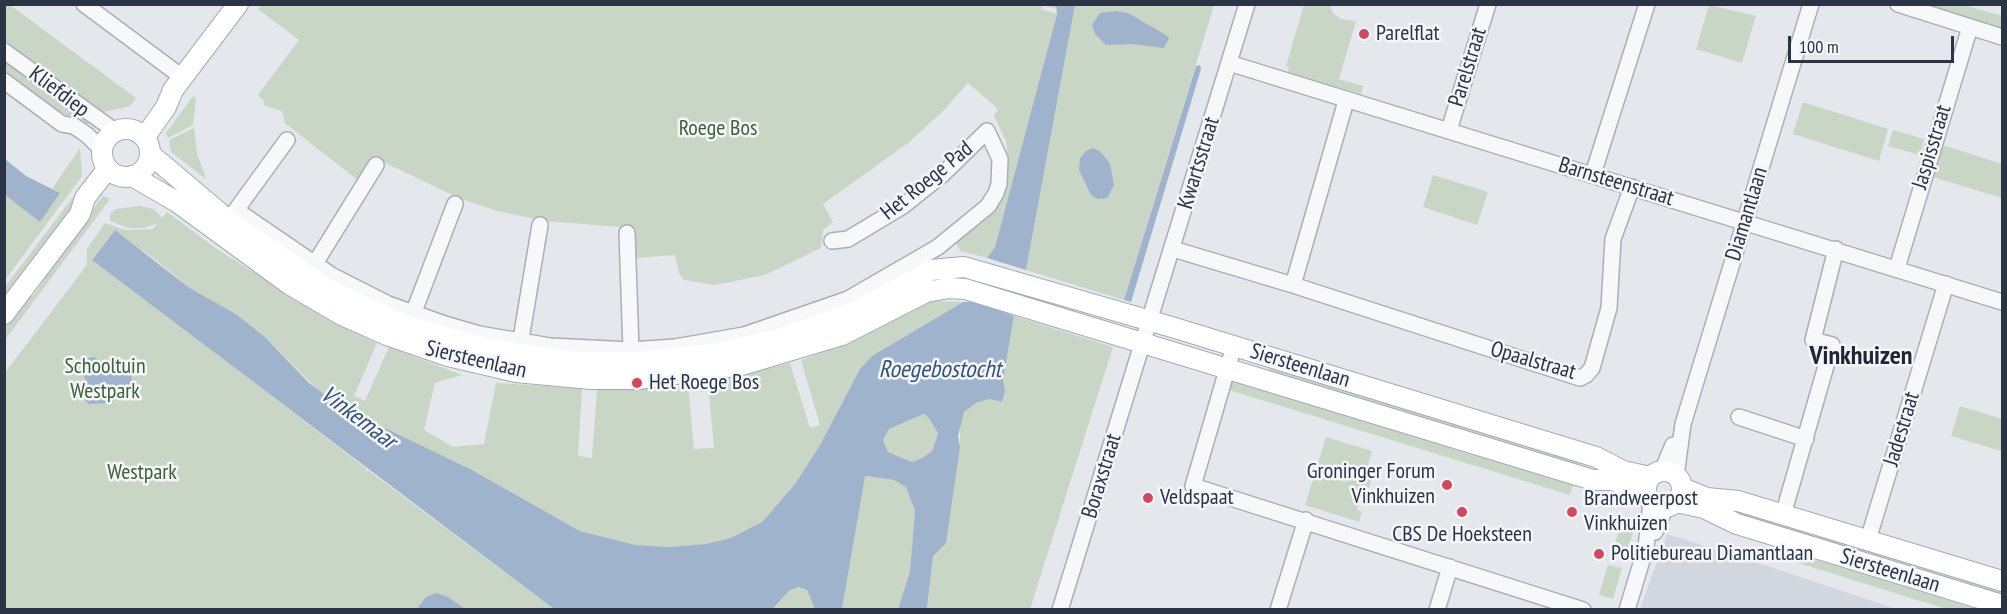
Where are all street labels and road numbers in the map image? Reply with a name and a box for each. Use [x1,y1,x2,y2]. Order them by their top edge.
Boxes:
street label: Parelstraat [1443,24,1493,110]
street label: Kliefdiep [24,61,94,123]
street label: Jaspisstraat [1907,102,1957,192]
street label: Kwartsstraat [1173,114,1225,212]
street label: Het Roege Pad [876,136,978,226]
street label: Barnsteenstraat [1555,152,1677,212]
street label: Diamantlaan [1720,164,1774,264]
street label: Siersteenlaan [423,336,529,384]
street label: Opaalstraat [1487,336,1579,386]
street label: Siersteenlaan [1247,338,1353,394]
street label: Jadestraat [1878,389,1926,469]
street label: Boraxstraat [1077,431,1127,521]
street label: Siersteenlaan [1837,543,1943,599]

